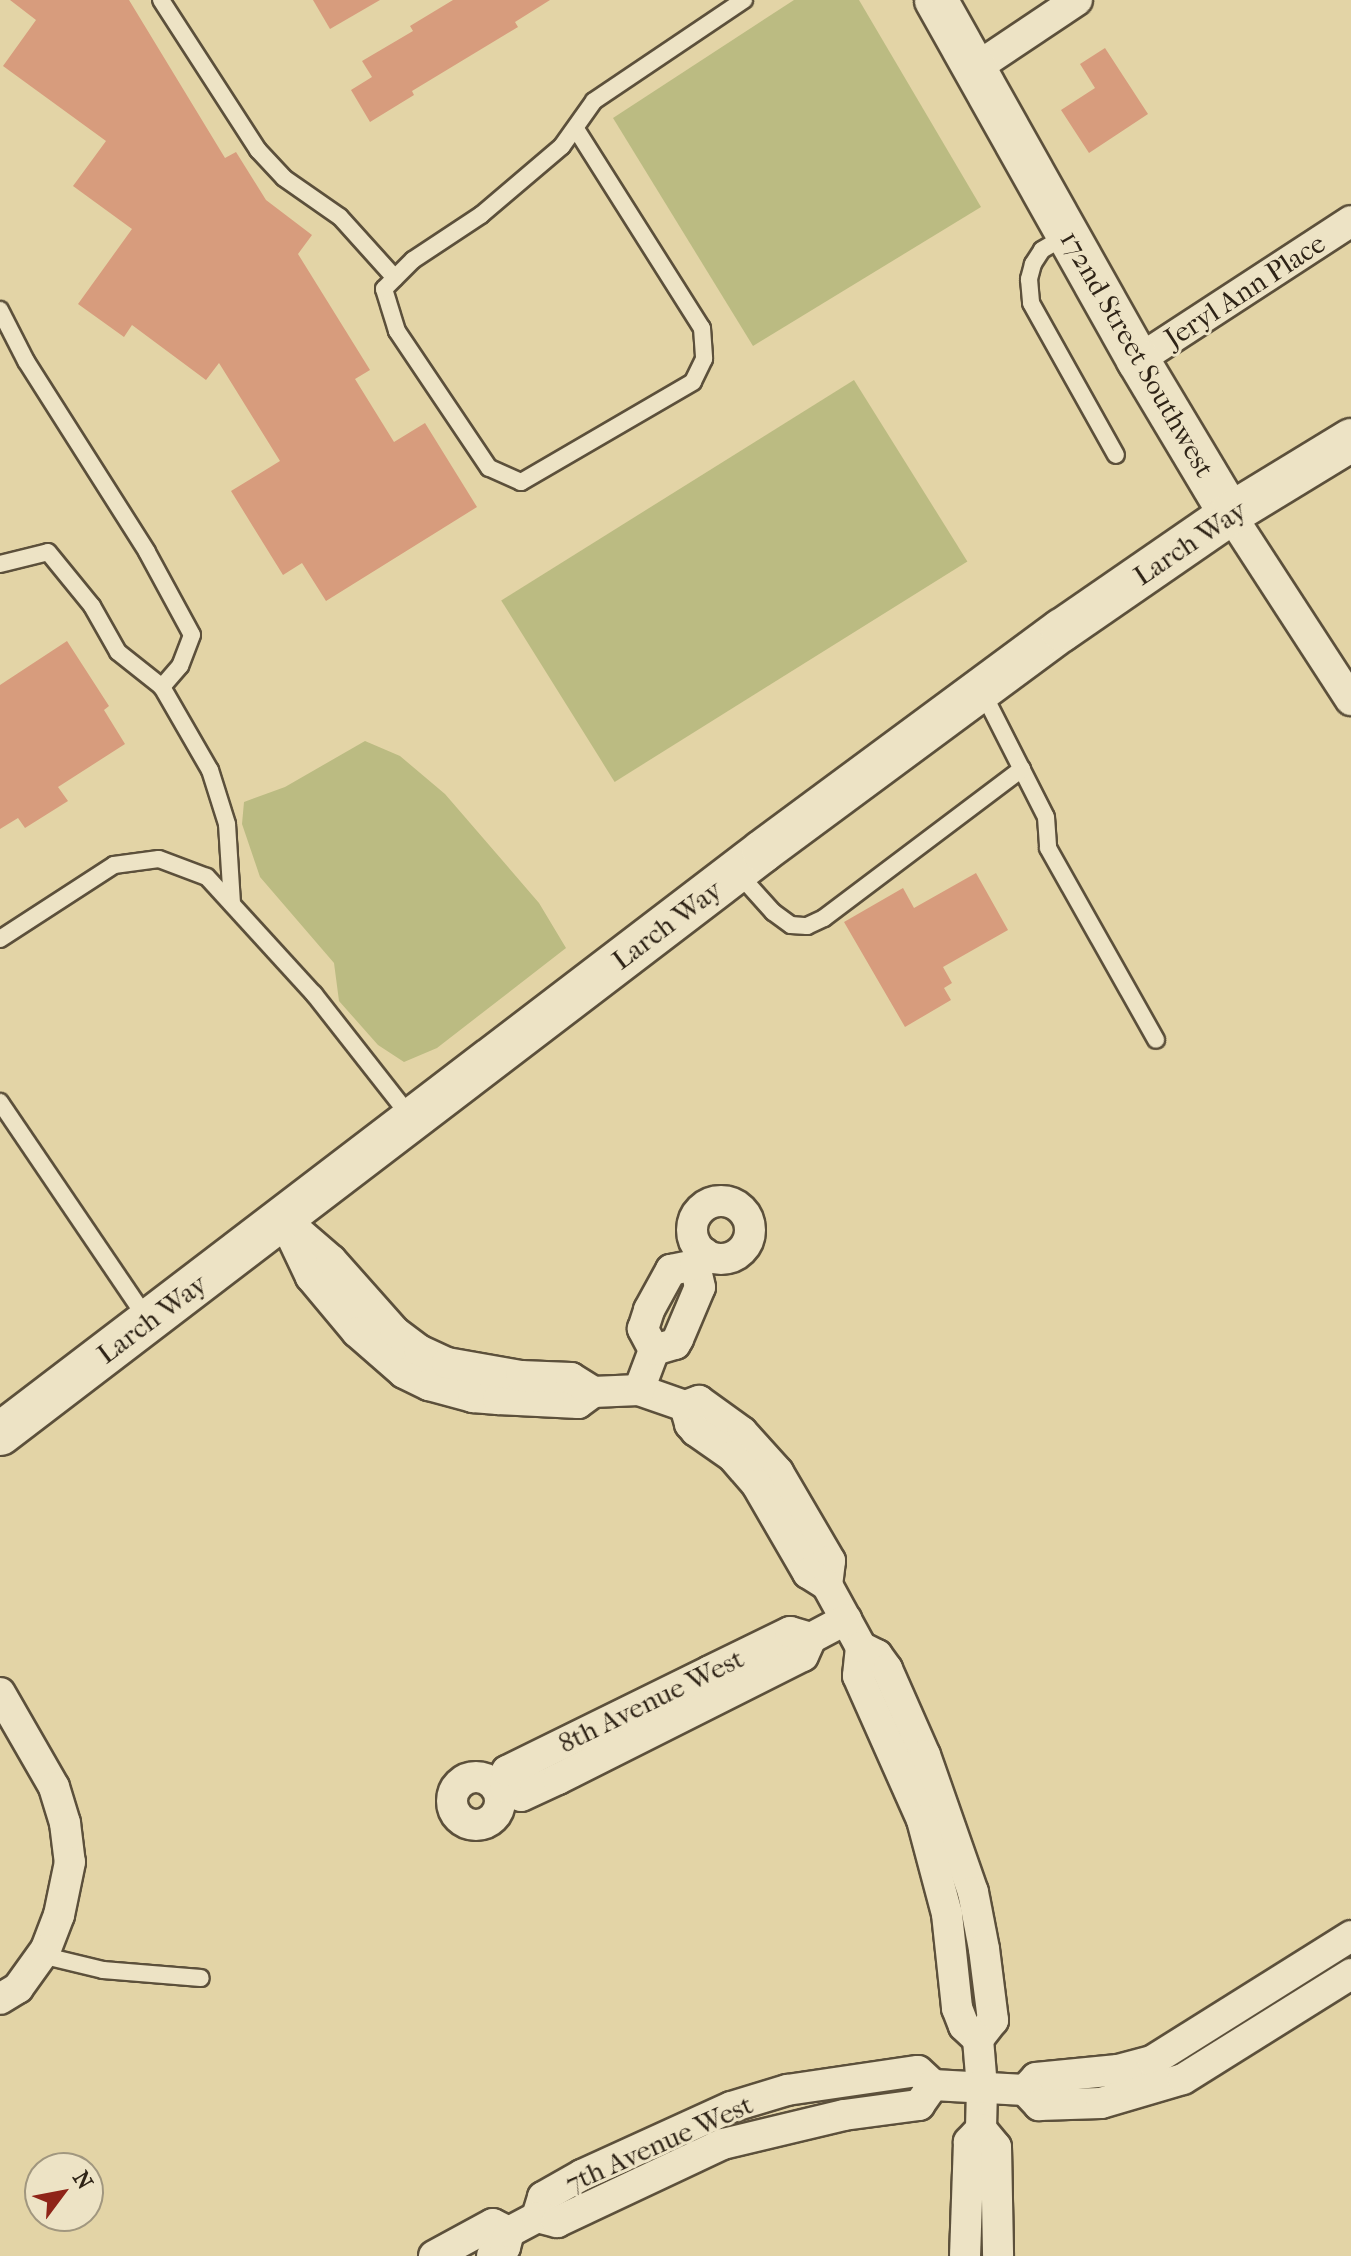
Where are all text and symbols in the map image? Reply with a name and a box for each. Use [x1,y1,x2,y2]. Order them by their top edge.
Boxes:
street label: 172nd Street Southwest [1053,225,1221,483]
street label: Jeryl Ann Place [1158,227,1332,355]
street label: Larch Way [1127,493,1253,593]
street label: Larch Way [606,873,728,977]
street label: Larch Way [91,1267,213,1371]
street label: 8th Avenue West [553,1642,749,1760]
street label: 7th Avenue West [560,2088,758,2200]
north arrow [24,2152,104,2232]
text: N [67,2166,98,2194]

